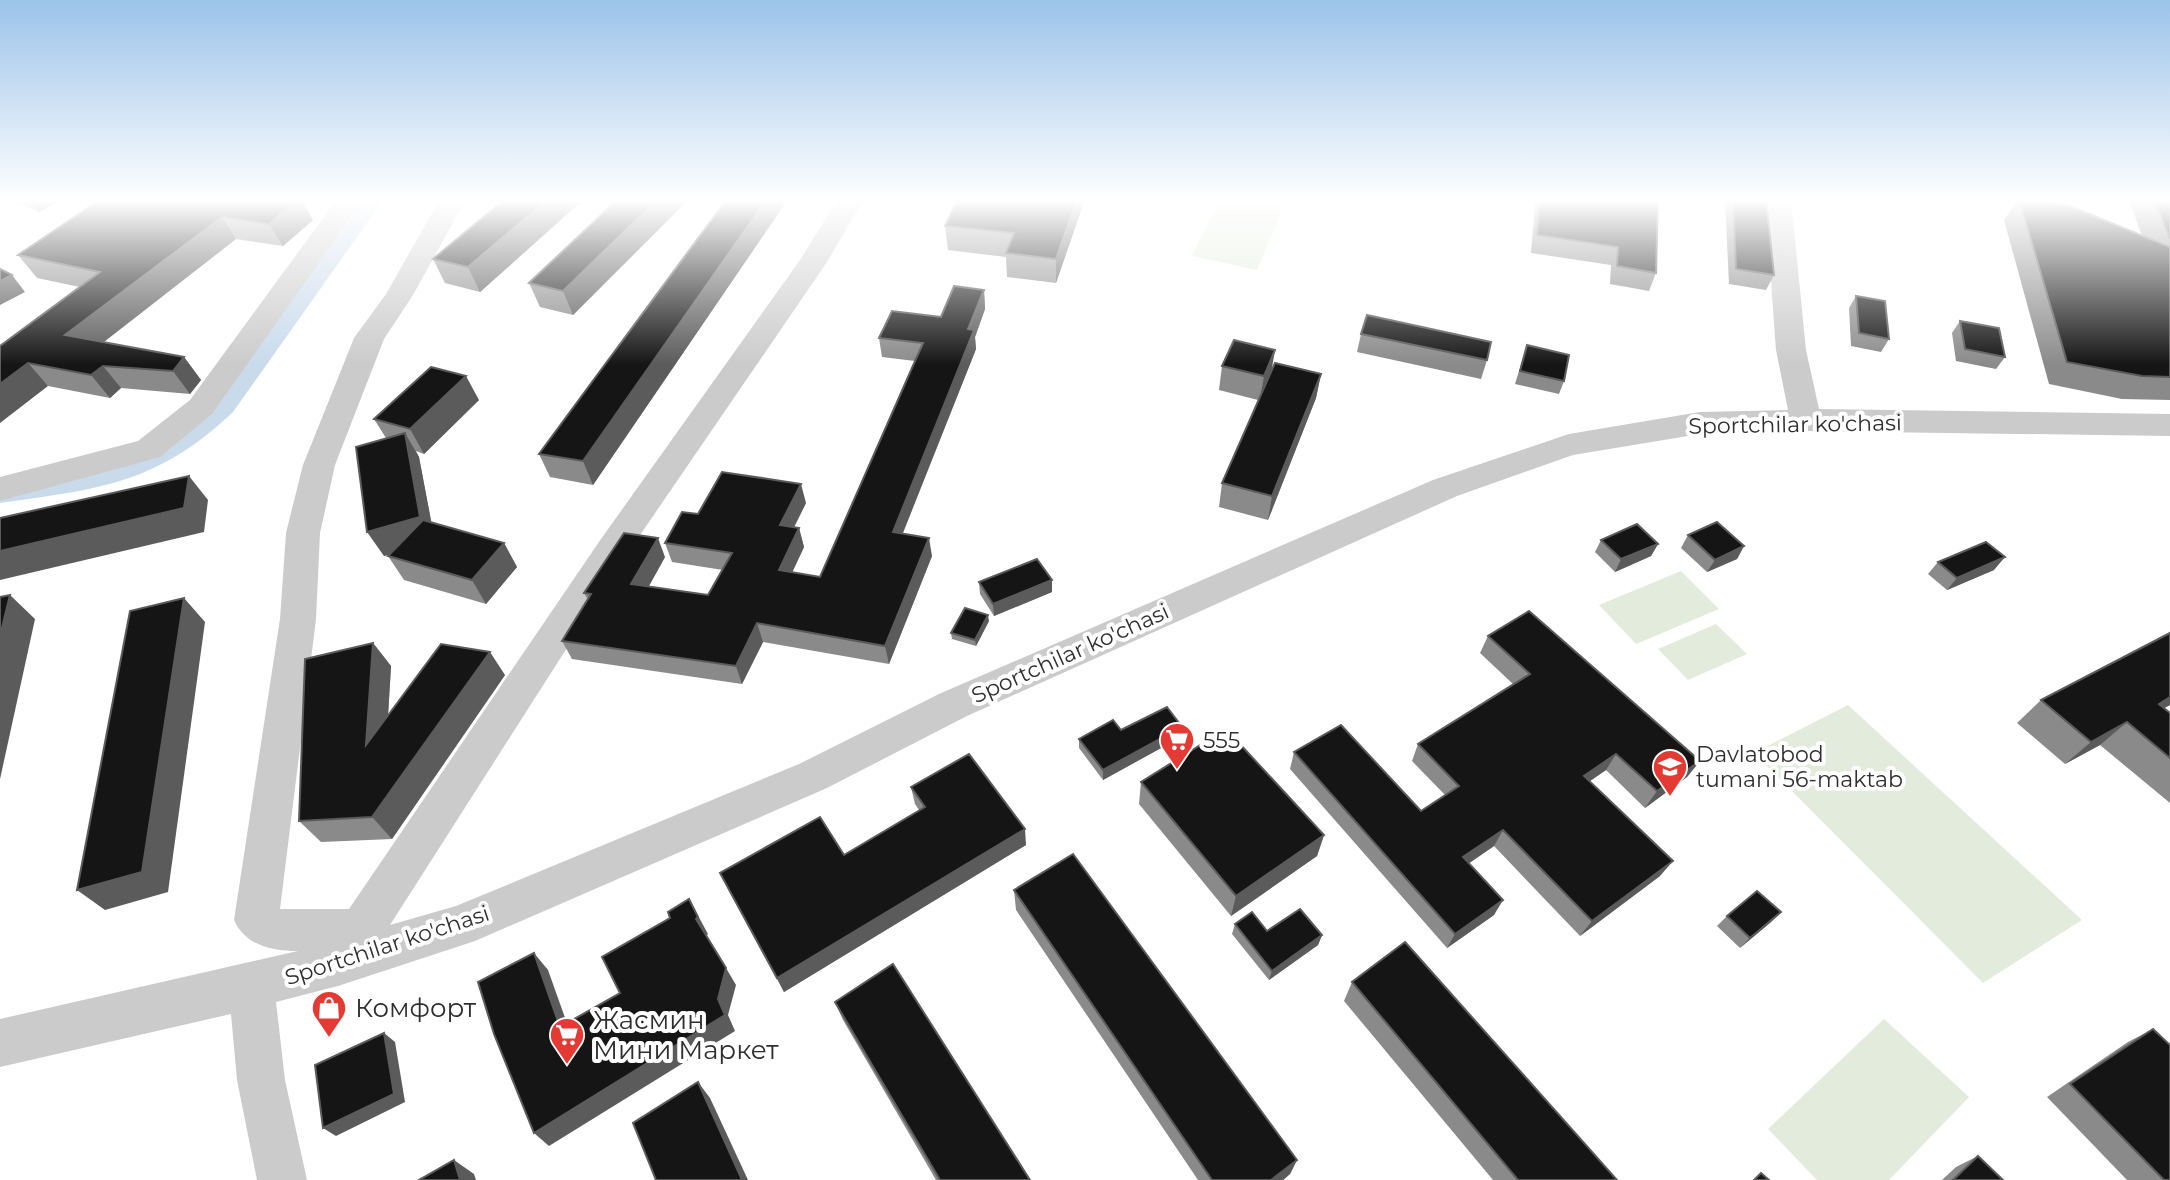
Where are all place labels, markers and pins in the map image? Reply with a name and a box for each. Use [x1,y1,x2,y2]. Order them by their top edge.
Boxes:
supermarket icon: 555 [1158,721,1196,771]
place label: 555 [1203,727,1240,754]
place label: Davlatobod tumani 56-maktab [1696,741,1903,793]
school or university icon: Davlatobod tumani 56-maktab [1651,748,1689,798]
shop icon: Комфорт [310,989,348,1039]
place label: Комфорт [355,992,477,1024]
place label: Жасмин Мини Маркет [593,1004,779,1066]
supermarket icon: Жасмин Мини Маркет [548,1016,586,1066]

